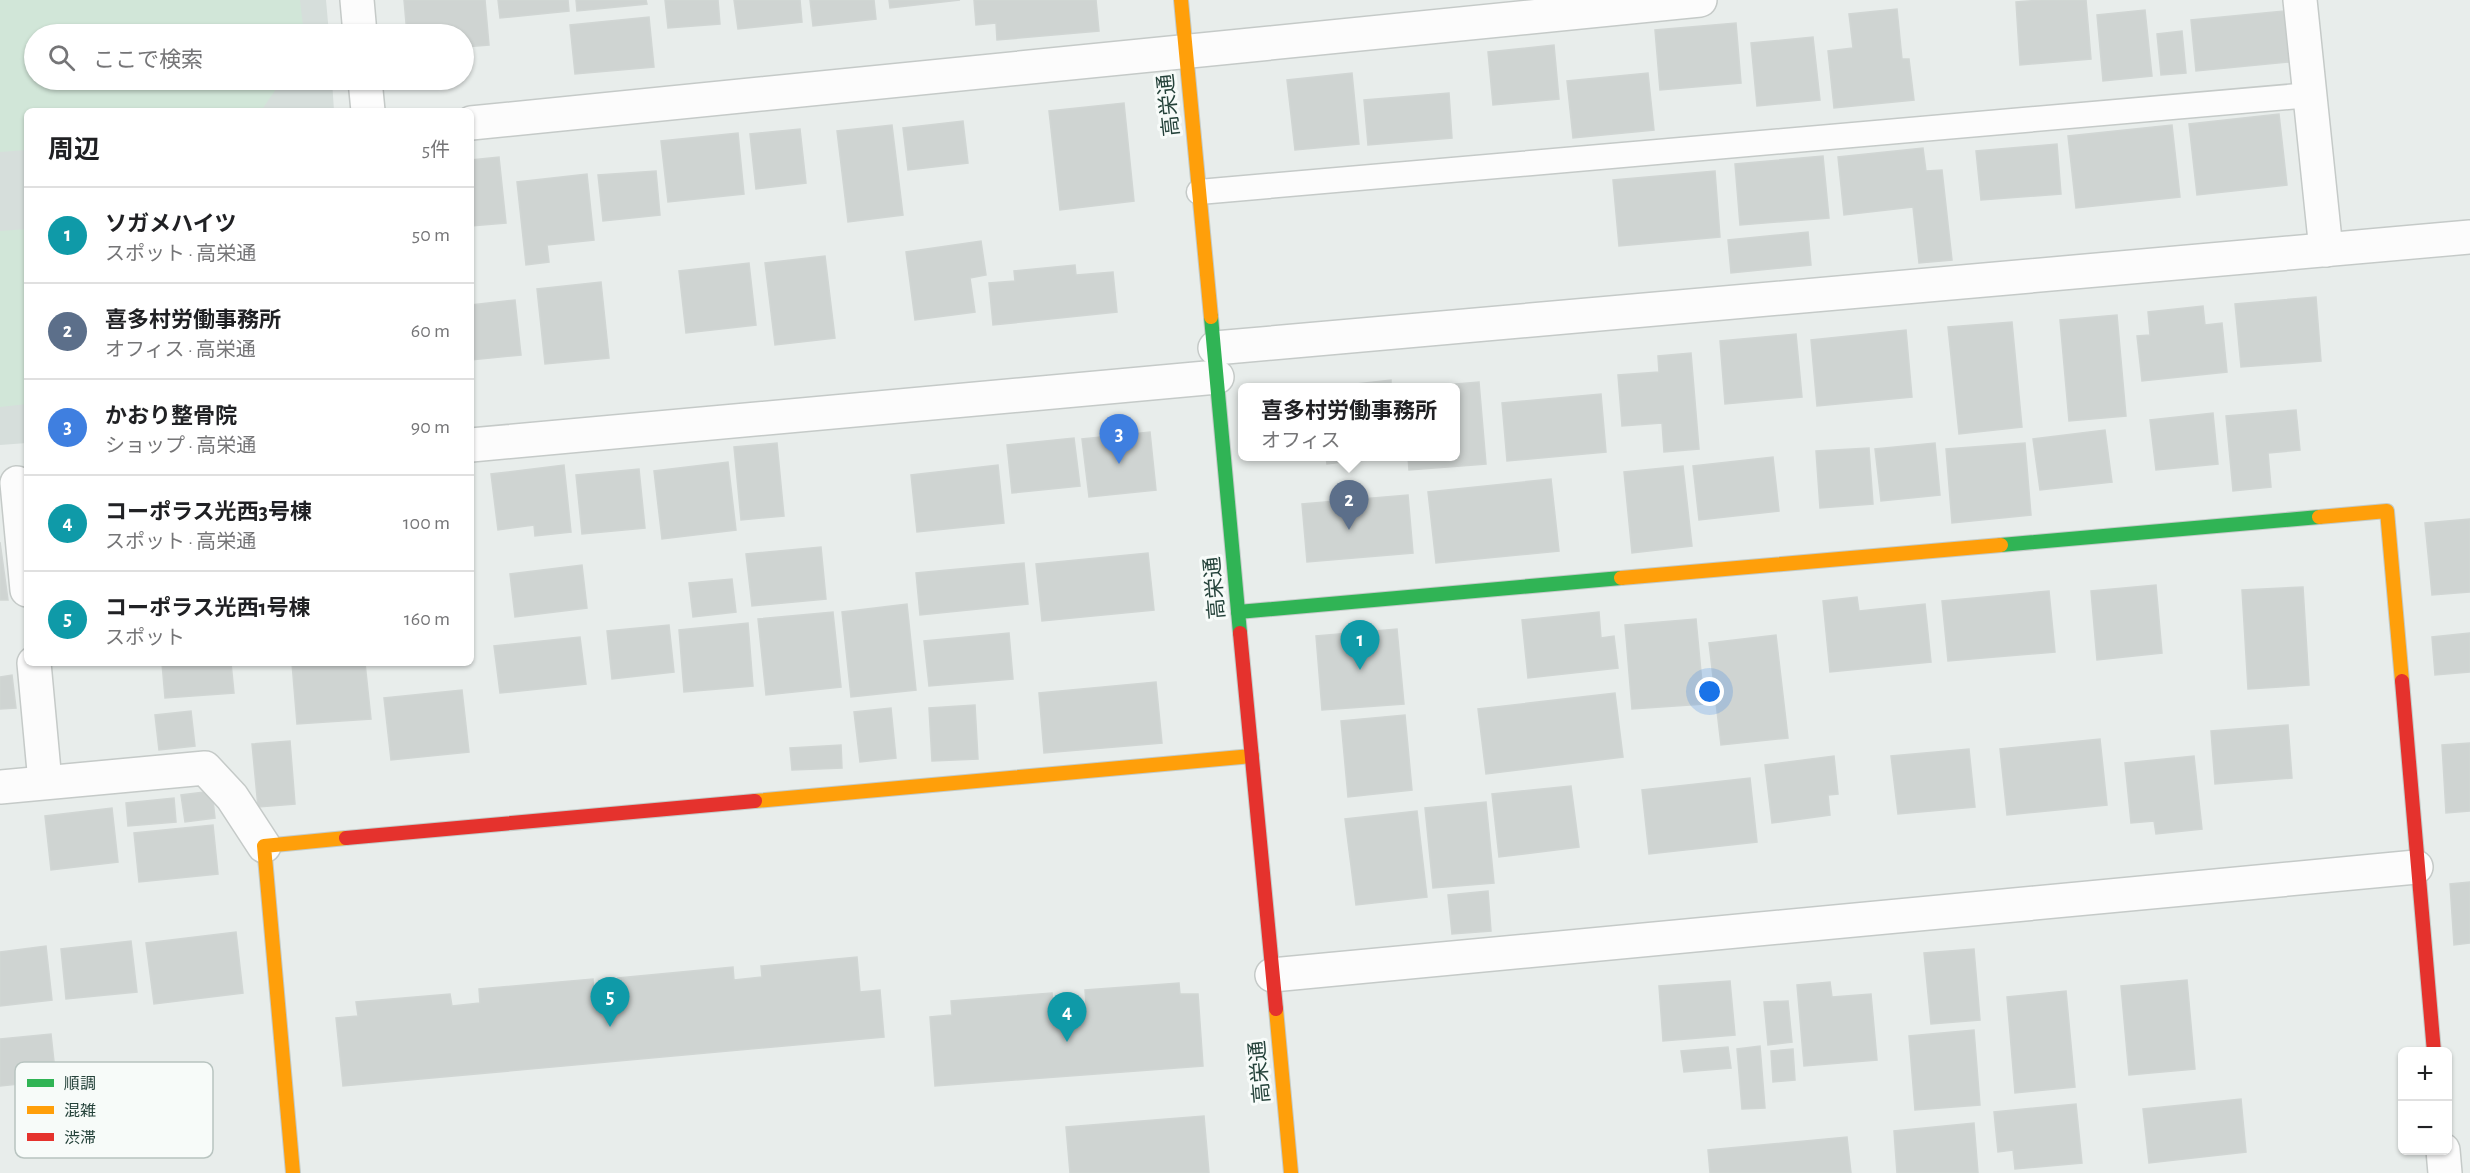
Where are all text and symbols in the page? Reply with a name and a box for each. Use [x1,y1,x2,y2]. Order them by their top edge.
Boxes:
search box [24,24,474,90]
icon: search [45,41,78,74]
text: ここで検索 [93,49,203,71]
street label: 高栄通 [1154,73,1183,138]
text: 周辺 [48,137,100,163]
text: 5件 [422,140,450,160]
text: ソガメハイツ [105,213,237,235]
text: 1 [64,225,71,245]
text: 50 m [412,225,450,245]
text: スポット · 高栄通 [105,244,256,264]
text: 喜多村労働事務所 [105,309,281,331]
text: 2 [63,321,72,341]
text: 60 m [411,321,450,341]
text: オフィス · 高栄通 [105,340,256,360]
popup [1238,383,1460,461]
text: 喜多村労働事務所 [1261,400,1437,422]
text: かおり整骨院 [105,405,237,427]
pin: 3 [1100,414,1138,464]
text: 3 [63,417,72,437]
text: 90 m [411,417,450,437]
text: オフィス [1261,431,1341,451]
text: ショップ · 高栄通 [105,436,256,456]
pin: 2 [1330,480,1368,530]
text: コーポラス光西3号棟 [105,501,312,523]
text: 4 [62,513,73,533]
text: 100 m [403,513,450,533]
text: スポット · 高栄通 [105,532,256,552]
street label: 高栄通 [1201,556,1228,620]
text: コーポラス光西1号棟 [105,597,310,619]
text: 5 [63,609,72,629]
text: 160 m [404,609,450,629]
pin: 1 [1340,620,1380,670]
text: スポット [105,628,185,648]
your location [1695,677,1724,706]
pin: 5 [590,978,630,1027]
pin: 4 [1048,992,1086,1042]
street label: 高栄通 [1246,1040,1273,1104]
map controls [2398,1047,2452,1155]
button: + [2398,1047,2452,1101]
legend [15,1062,213,1158]
text: 順調 [64,1076,96,1092]
button: − [2398,1101,2452,1155]
text: 混雑 [64,1102,96,1119]
text: 渋滞 [64,1130,96,1146]

